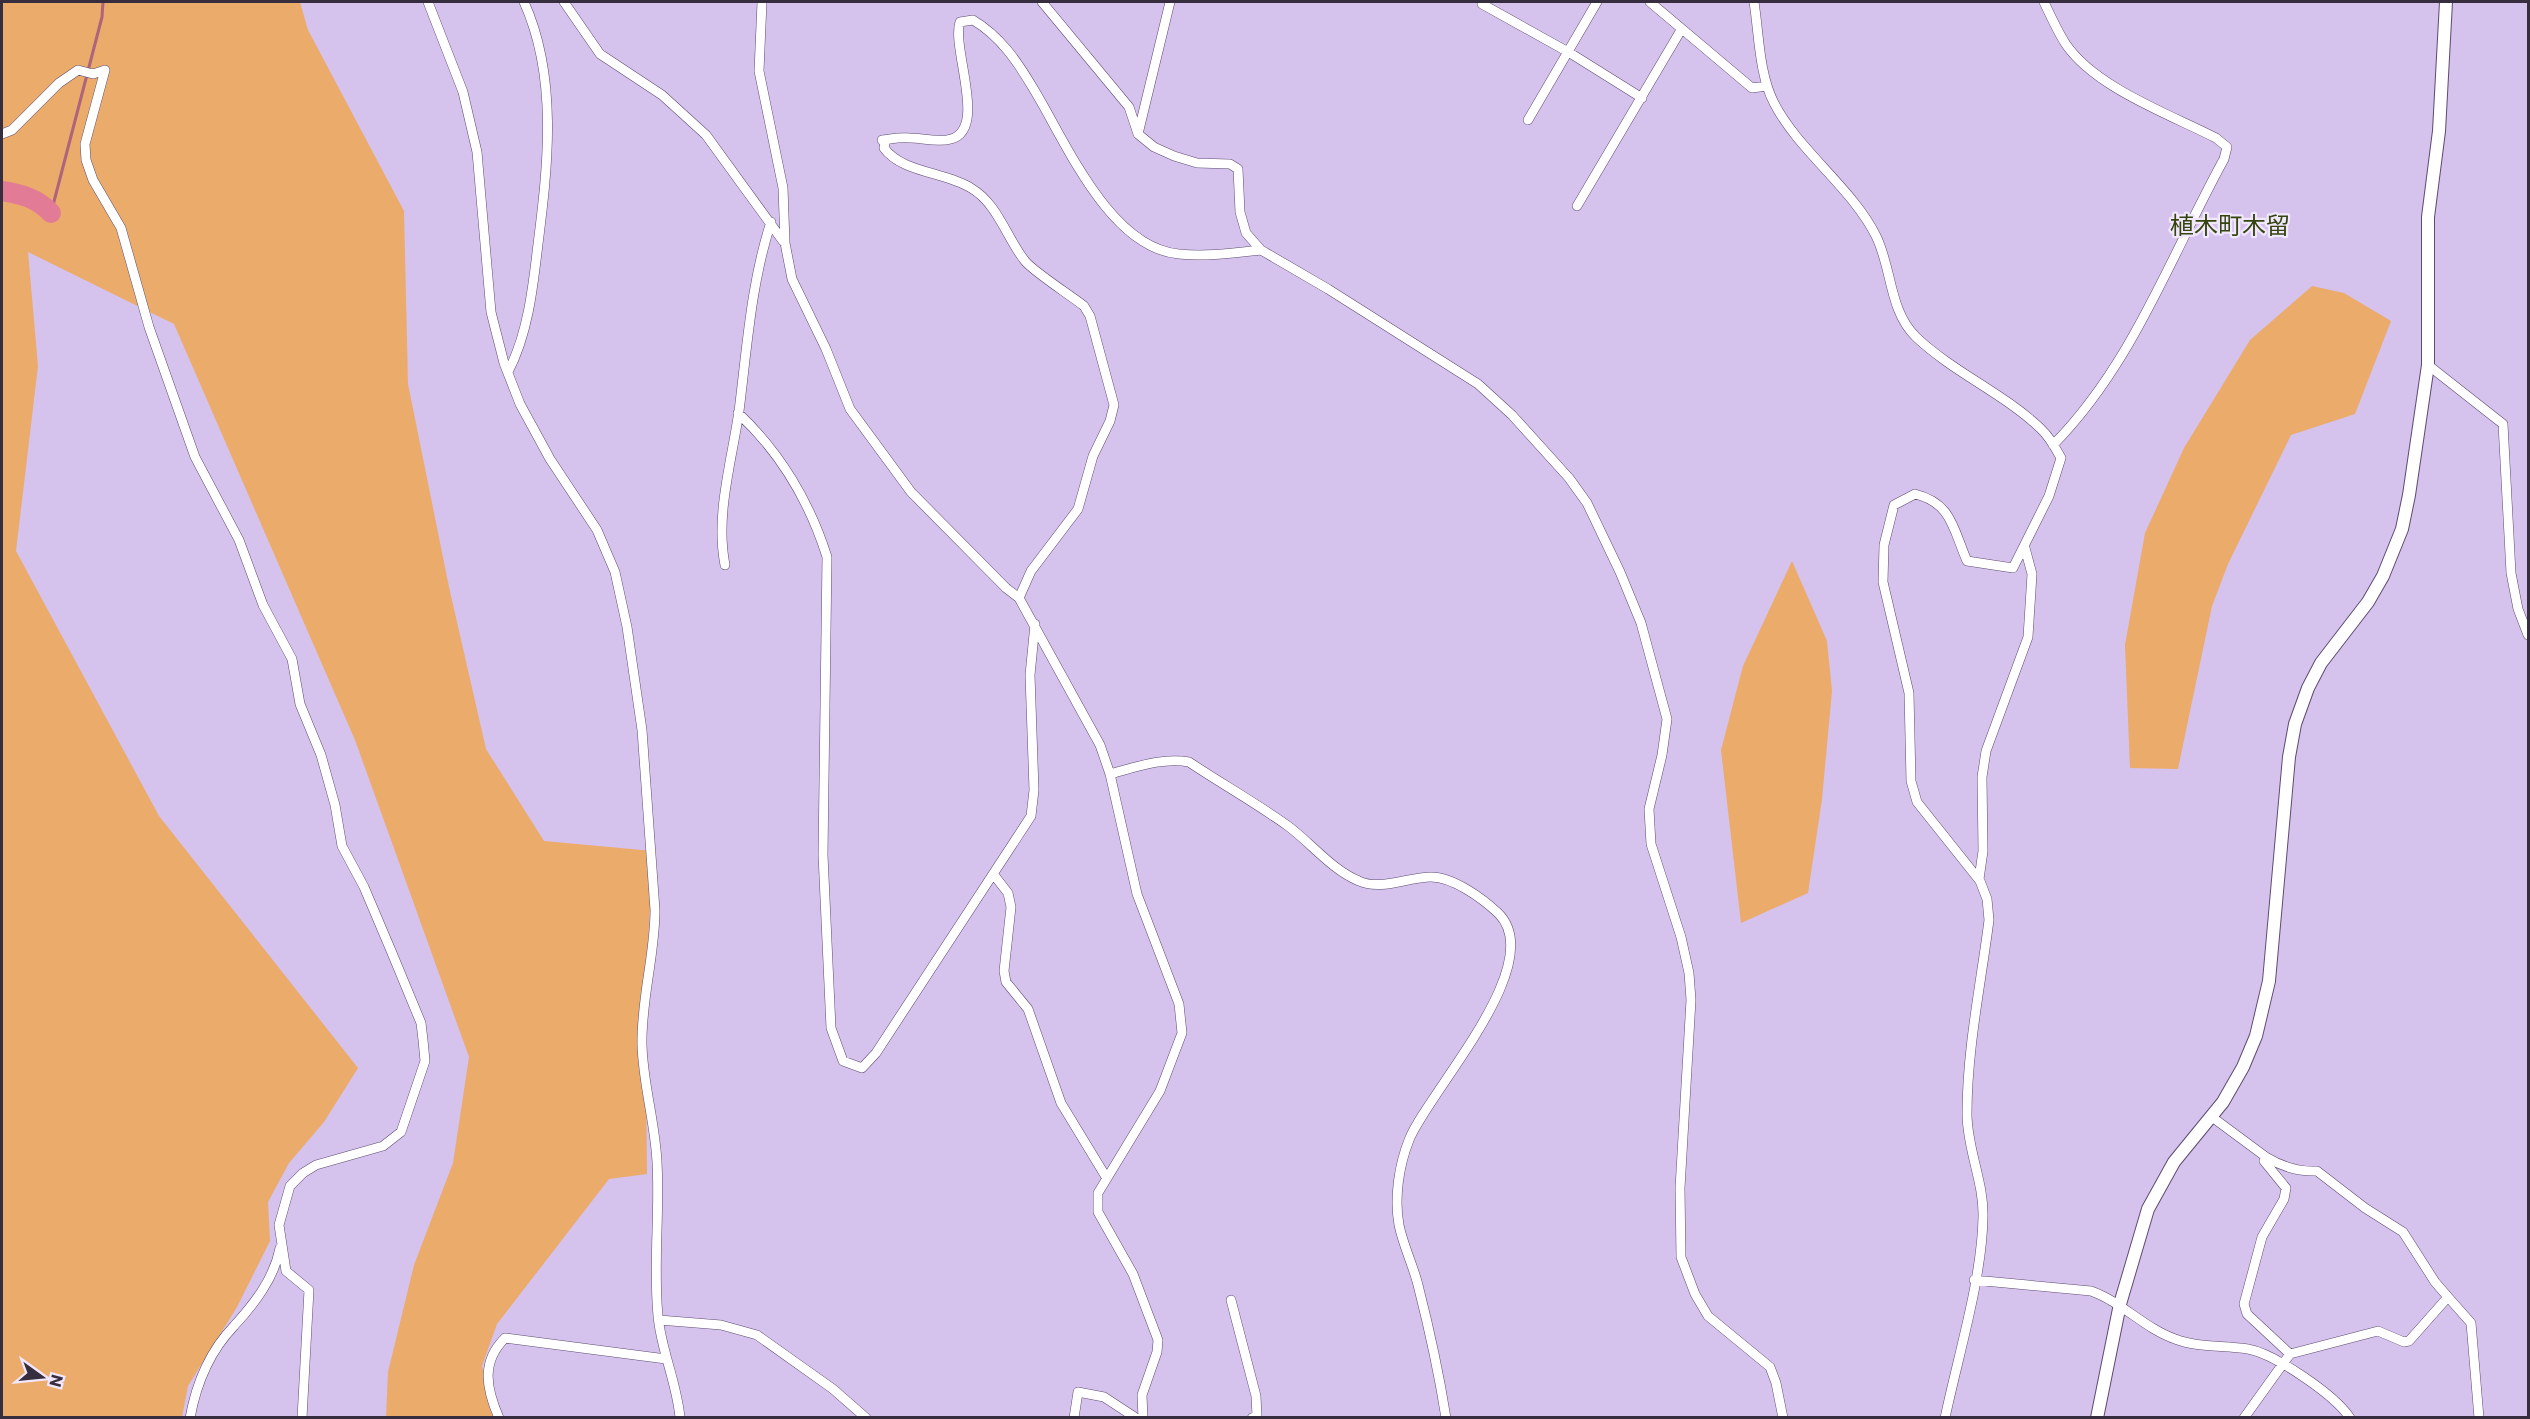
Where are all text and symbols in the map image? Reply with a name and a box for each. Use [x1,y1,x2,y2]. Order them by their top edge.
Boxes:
district label: 植木町木留 [2170,210,2290,239]
north arrow [12,1347,72,1407]
text: N [46,1373,68,1389]

